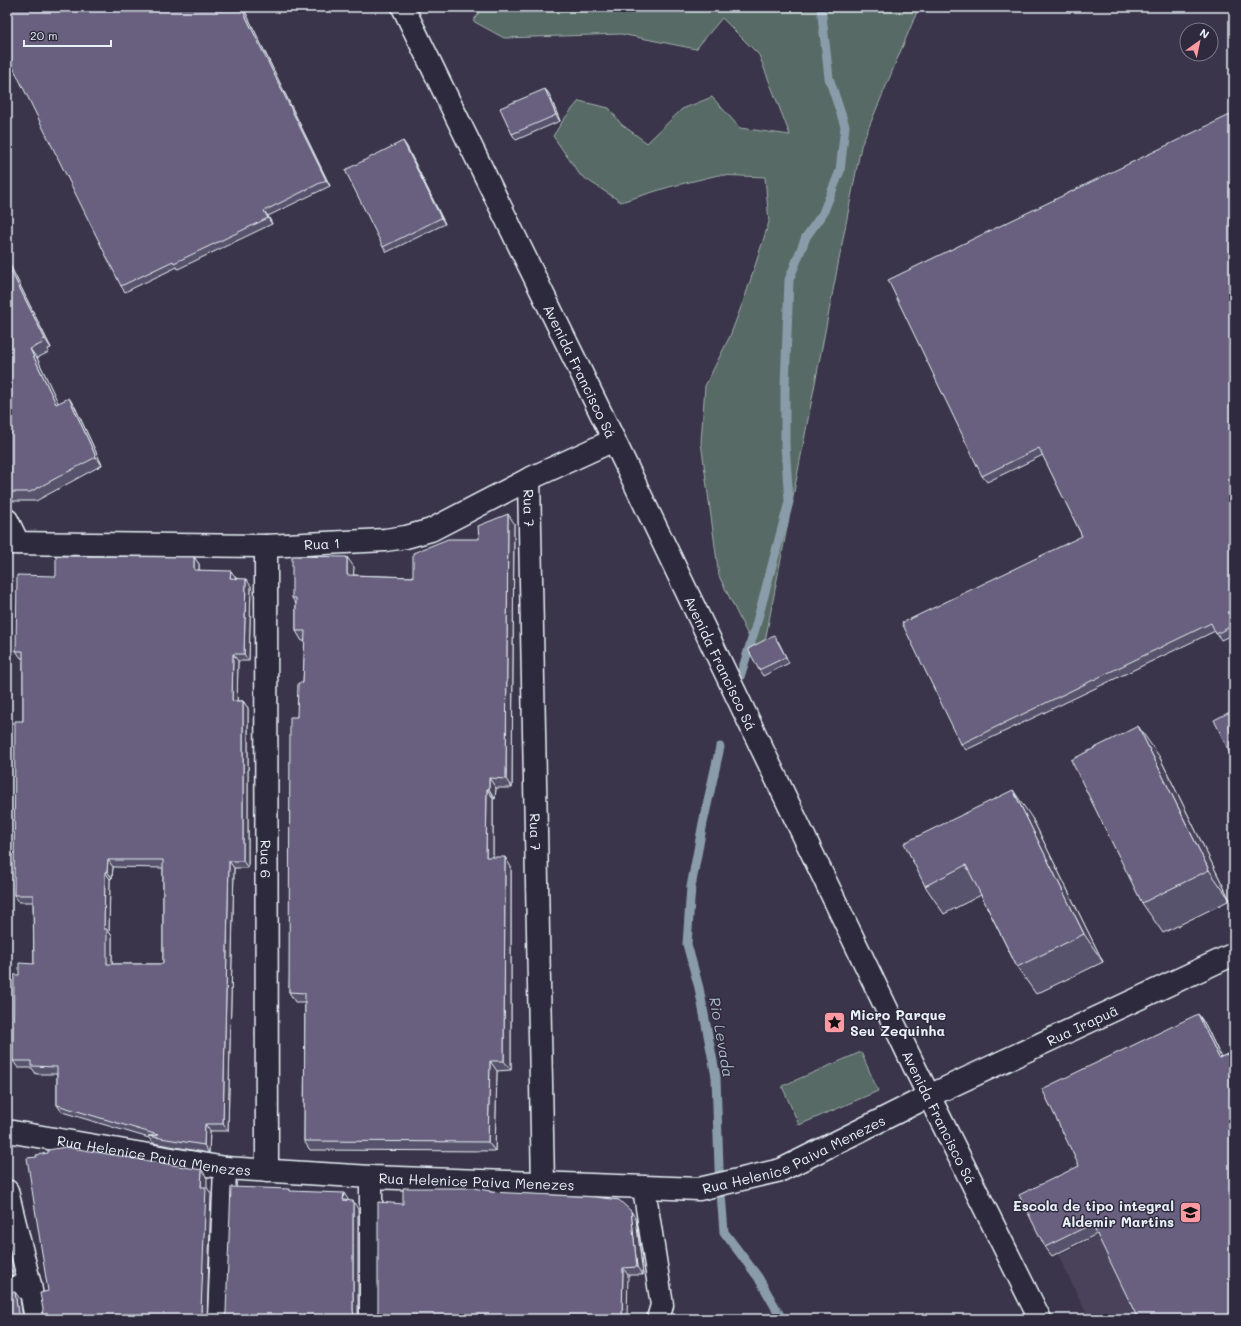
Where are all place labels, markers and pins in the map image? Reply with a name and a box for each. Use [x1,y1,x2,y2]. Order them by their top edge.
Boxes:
place label: Micro Parque Seu Zequinha [850,1005,946,1040]
place icon: Micro Parque Seu Zequinha [822,1009,848,1035]
place label: Escola de tipo integral Aldemir Martins [1013,1196,1174,1231]
school or university icon: Escola de tipo integral Aldemir Martins [1177,1200,1203,1226]

